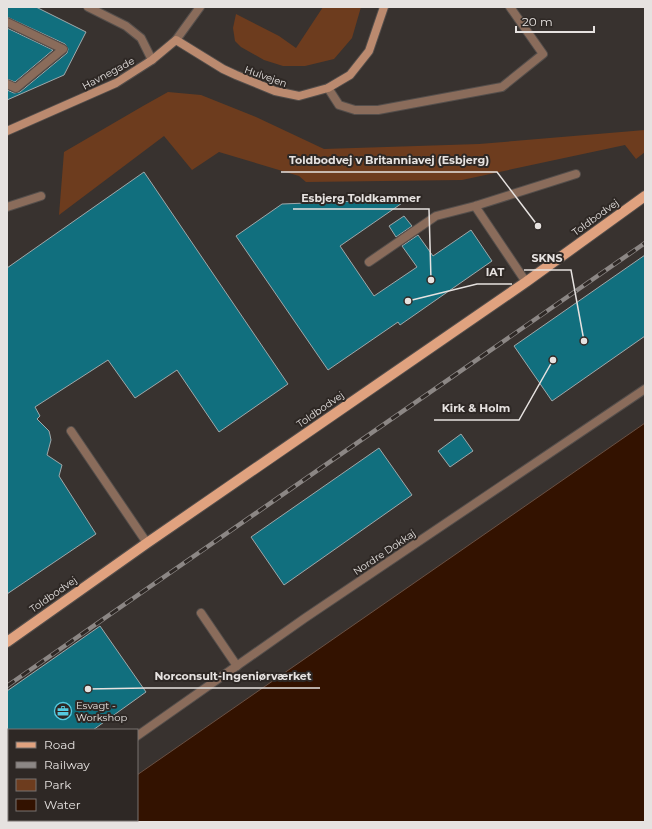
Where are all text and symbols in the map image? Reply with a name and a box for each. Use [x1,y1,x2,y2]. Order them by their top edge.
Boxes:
scale bar [516,8,594,34]
text: 20 m [522,14,553,29]
street label: Havnegade [80,54,137,93]
street label: Hulvejen [243,63,289,90]
callout: Toldbodvej v Britanniavej (Esbjerg) [281,149,497,172]
text: Toldbodvej v Britanniavej (Esbjerg) [289,153,489,167]
callout: Esbjerg Toldkammer [293,186,429,209]
text: Esbjerg Toldkammer [301,191,421,205]
street label: Toldbodvej [569,196,621,239]
callout: SKNS [524,247,571,270]
text: SKNS [531,251,563,265]
callout: IAT [477,261,512,284]
text: IAT [486,265,504,279]
street label: Toldbodvej [294,388,346,430]
callout: Kirk & Holm [434,397,519,420]
text: Kirk & Holm [442,401,510,415]
street label: Nordre Dokkaj [351,527,418,578]
street label: Toldbodvej [27,573,79,615]
callout: Norconsult-Ingeniørværket [146,665,320,688]
text: Norconsult-Ingeniørværket [154,669,312,683]
place label: Esvagt - Workshop [76,699,127,724]
office icon: Esvagt - Workshop [53,701,73,721]
legend [8,729,138,821]
text: Road [44,737,75,752]
text: Railway [44,757,90,772]
text: Park [44,777,72,792]
text: Water [44,797,81,812]

